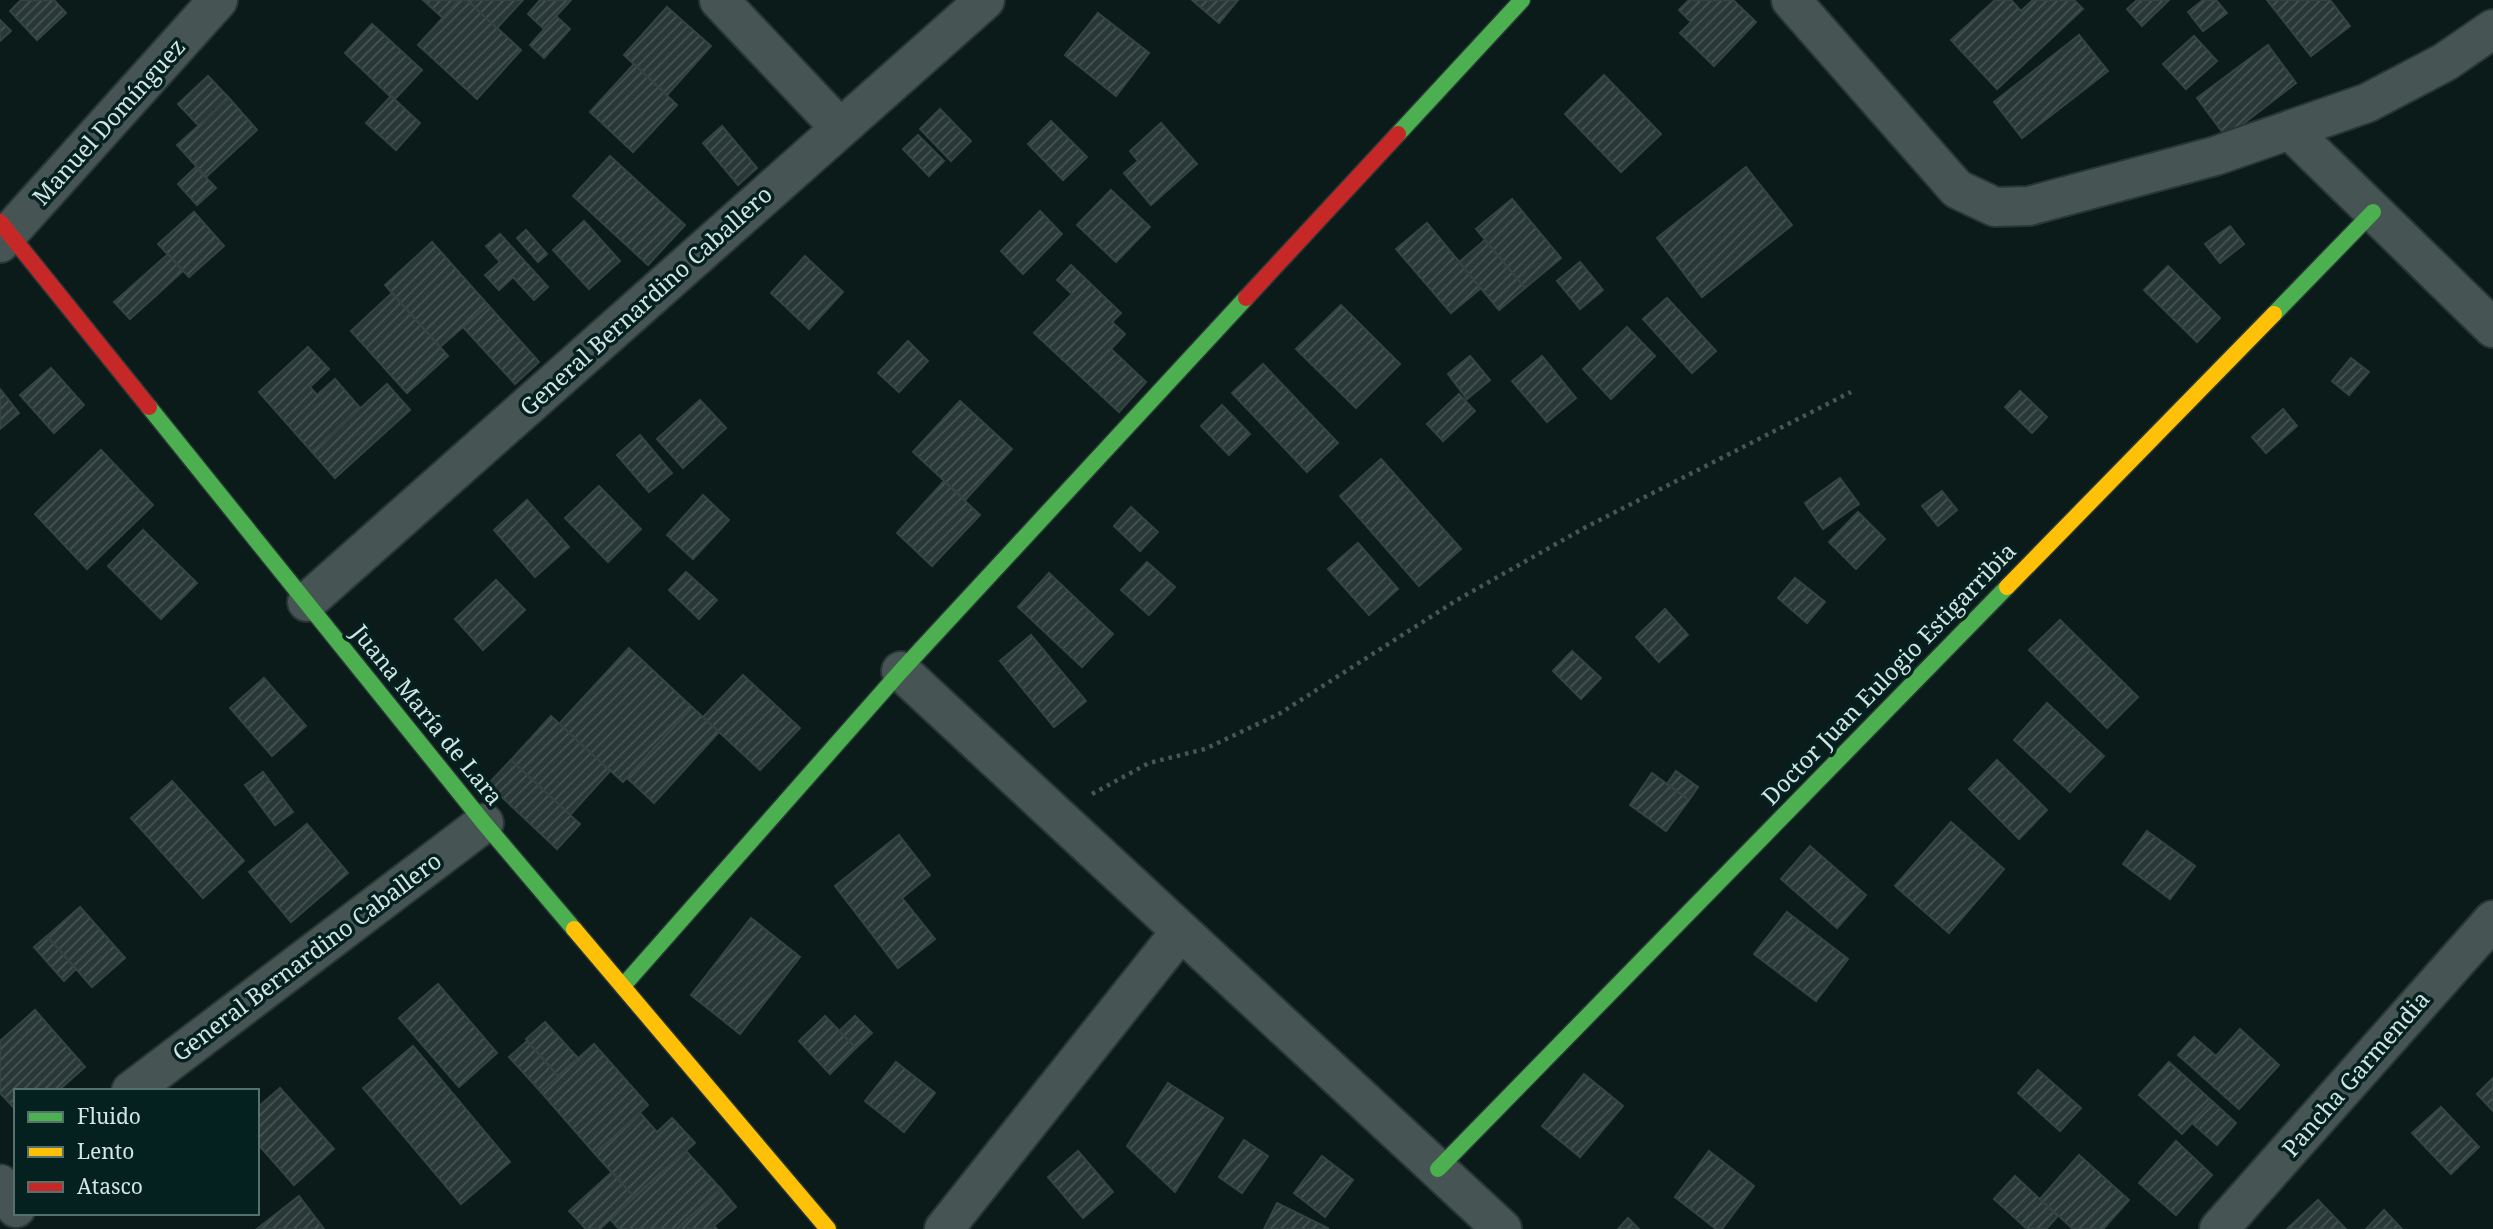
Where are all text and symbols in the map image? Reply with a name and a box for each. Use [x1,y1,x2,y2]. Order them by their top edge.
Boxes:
street label: Manuel Domínguez [25,31,192,212]
street label: General Bernardino Caballero [512,178,778,422]
street label: Doctor Juan Eulogio Estigarribia [1754,535,2023,812]
street label: Juana María de Lara [344,616,511,812]
street label: General Bernardino Caballero [165,844,448,1068]
street label: Pancha Garmendia [2274,984,2436,1163]
legend [14,1089,259,1215]
text: Fluido [77,1102,141,1130]
text: Lento [77,1137,134,1165]
text: Atasco [77,1172,143,1200]

